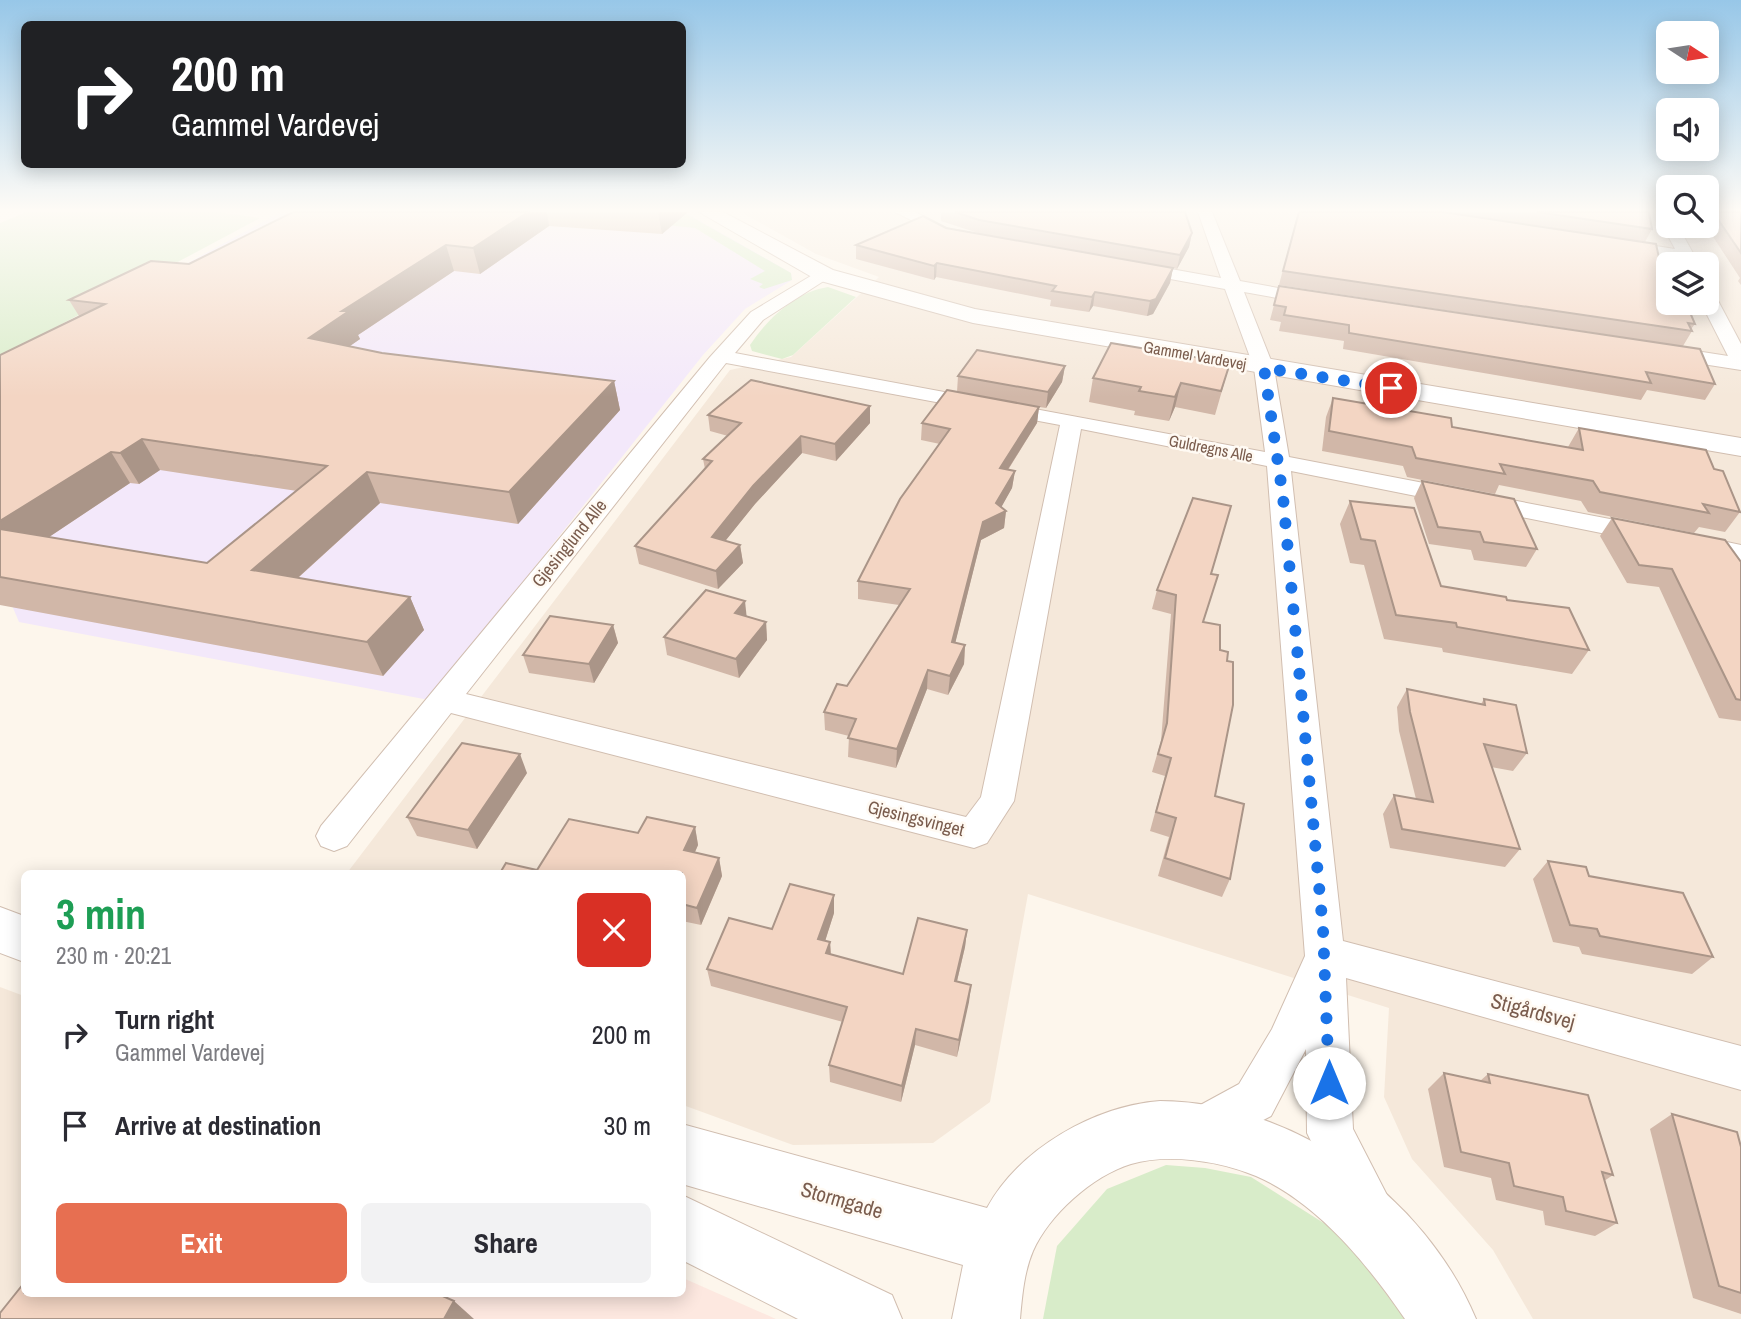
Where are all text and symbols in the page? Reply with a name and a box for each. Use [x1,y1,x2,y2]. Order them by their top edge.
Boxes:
north arrow [1656,21,1718,84]
map controls [1656,21,1719,315]
text: 200 m [171,40,285,106]
icon: right [56,49,147,140]
button: sound [1656,98,1719,161]
text: Gammel Vardevej [171,103,379,146]
button: search [1656,175,1719,238]
button: layers [1656,252,1719,315]
street label: Gammel Vardevej [1142,335,1248,375]
pin [1361,358,1421,418]
icon: arrive [1372,369,1410,407]
street label: Guldregns Alle [1167,429,1255,467]
street label: Gjesinglund Alle [526,494,612,592]
street label: Gjesingsvinget [865,794,967,842]
text: 3 min [56,886,146,942]
button: close [577,893,651,967]
text: 230 m · 20:21 [56,940,171,971]
street label: Stigårdsvej [1488,986,1578,1036]
text: Turn right [115,1002,214,1037]
icon: right [56,1016,94,1054]
text: 200 m [592,1017,651,1052]
text: Gammel Vardevej [115,1037,265,1068]
position arrow [1292,1046,1366,1120]
icon: arrive [56,1107,94,1145]
text: Arrive at destination [115,1108,321,1143]
text: 30 m [604,1108,651,1143]
street label: Stormgade [798,1174,886,1226]
button: Exit [56,1203,347,1283]
button: Share [361,1203,651,1283]

